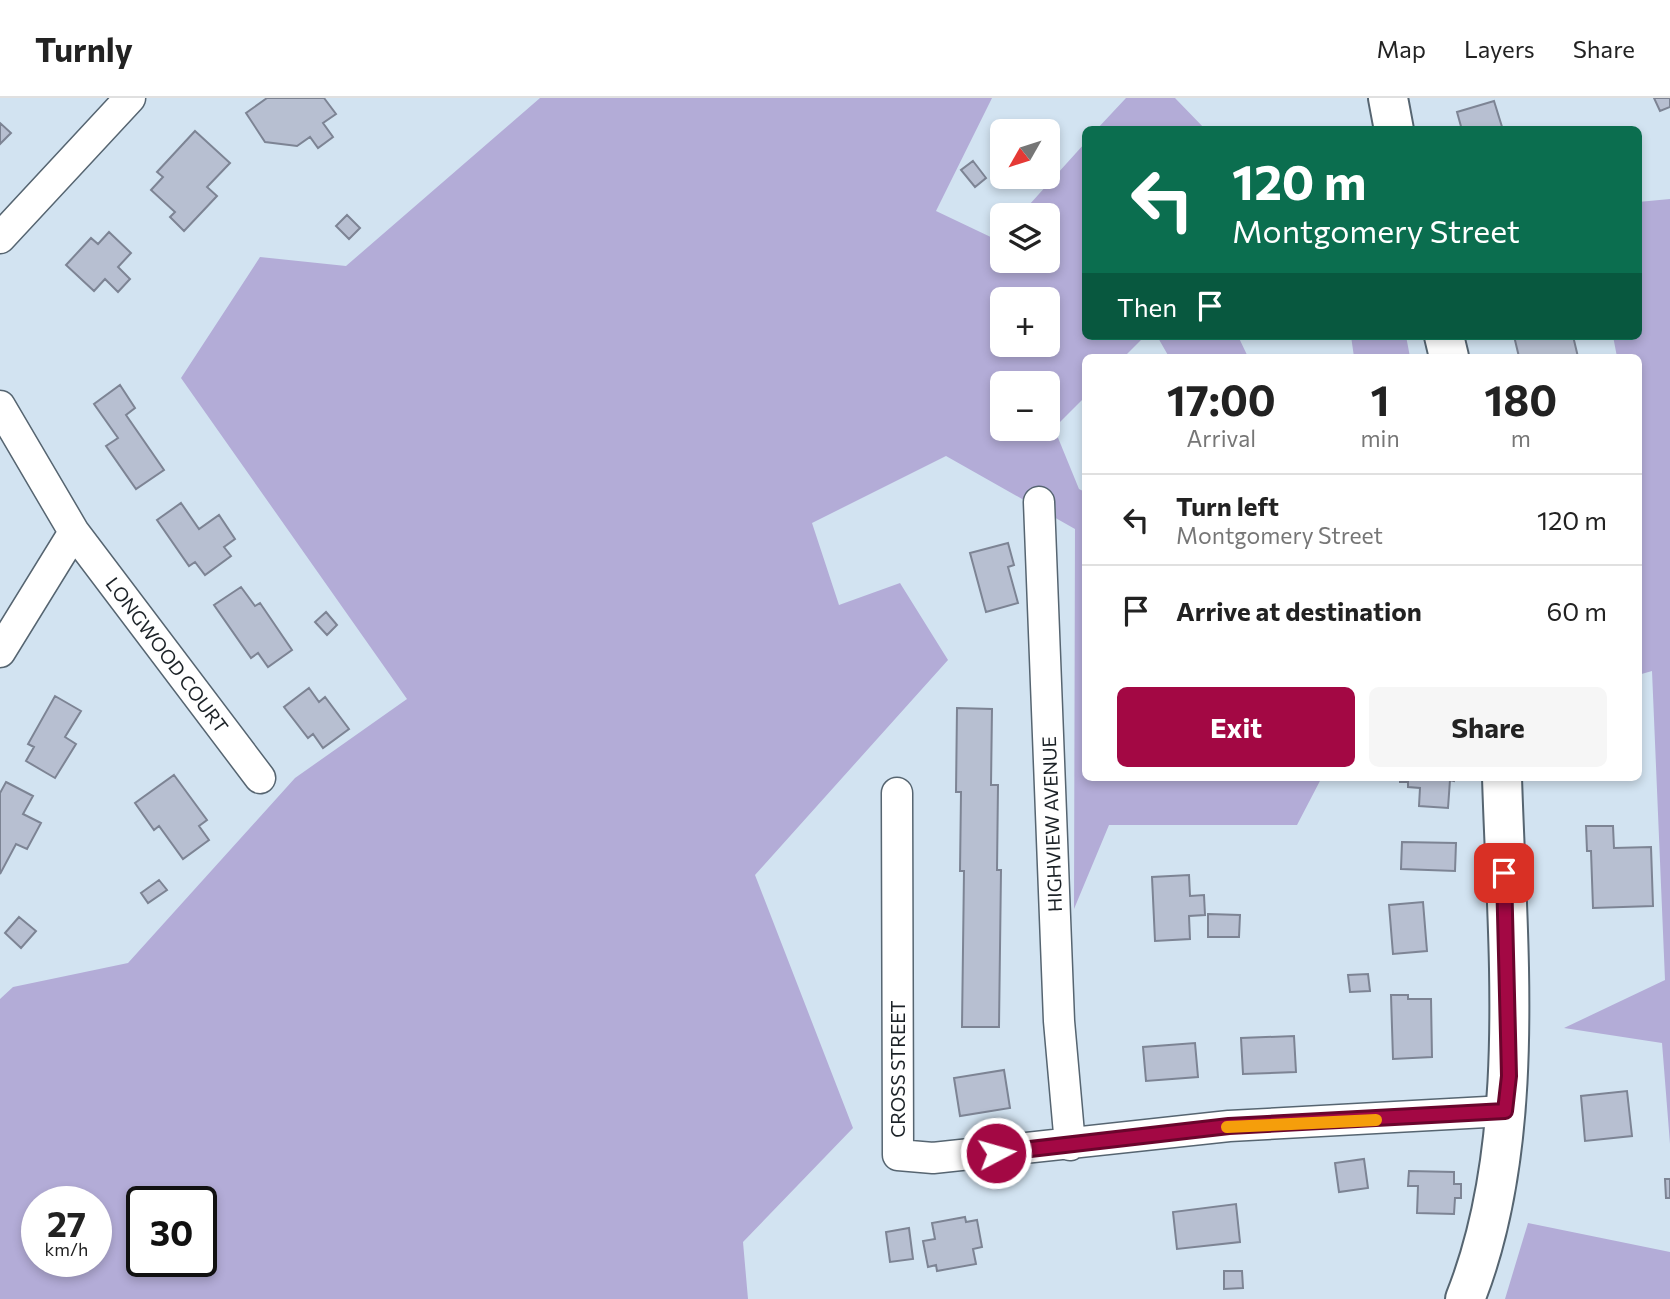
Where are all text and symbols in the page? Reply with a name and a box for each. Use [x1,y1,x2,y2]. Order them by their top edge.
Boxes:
text: Turnly [35,28,133,69]
text: Map [1377,34,1426,63]
text: Layers [1464,34,1535,63]
text: Share [1573,34,1635,63]
north arrow [990,119,1060,189]
map controls [990,119,1060,441]
text: 120 m [1232,150,1366,210]
icon: left [1117,154,1208,245]
button: layers [990,203,1060,273]
text: Montgomery Street [1232,210,1520,250]
button: + [990,287,1060,357]
icon: arrive [1191,287,1229,325]
text: Then [1117,291,1177,322]
button: − [990,371,1060,441]
text: 17:00 [1167,373,1276,425]
text: 1 [1371,373,1390,425]
text: 180 [1484,373,1557,425]
text: Arrival [1186,424,1256,452]
text: min [1360,424,1400,452]
text: m [1511,424,1531,452]
text: Turn left [1176,490,1279,521]
icon: left [1117,501,1155,539]
text: 120 m [1537,504,1607,535]
text: Montgomery Street [1176,521,1383,549]
street label: LONGWOOD COURT [101,572,233,737]
icon: arrive [1117,592,1155,630]
text: Arrive at destination [1176,595,1422,626]
text: 60 m [1547,595,1607,626]
button: Exit [1117,687,1355,767]
button: Share [1369,687,1607,767]
street label: HIGHVIEW AVENUE [1037,736,1066,912]
pin [1474,843,1534,903]
icon: arrive [1485,854,1523,892]
street label: CROSS STREET [886,1000,909,1138]
position arrow [959,1116,1033,1190]
speed limit sign: 30 [126,1186,217,1277]
text: 27 [47,1201,86,1244]
text: km/h [45,1238,88,1260]

